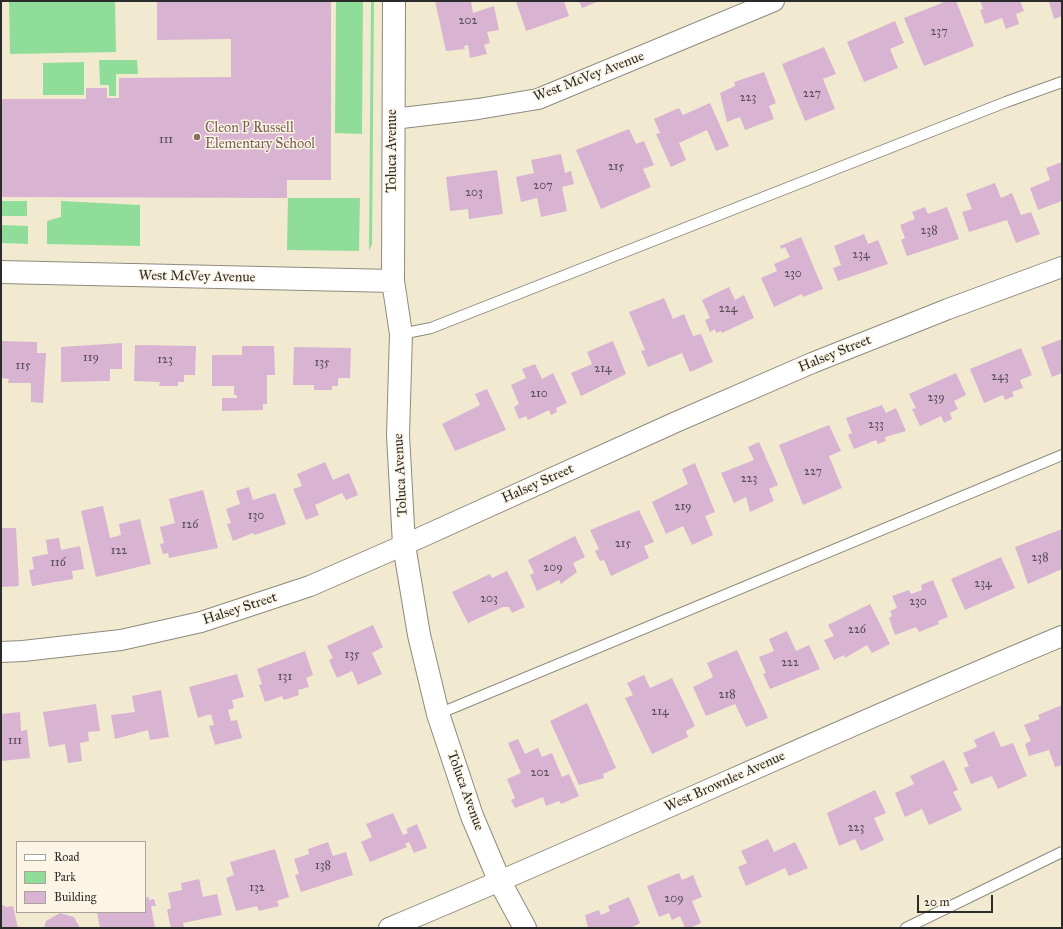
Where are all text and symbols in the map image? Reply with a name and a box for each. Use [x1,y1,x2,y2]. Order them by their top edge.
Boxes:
house number: 202 [459,14,477,28]
house number: 237 [930,25,948,39]
street label: West McVey Avenue [531,48,647,106]
house number: 227 [803,87,821,101]
house number: 223 [740,91,756,105]
street label: Toluca Avenue [385,109,401,193]
place label: Cleon P Russell Elementary School [205,121,315,154]
marker: Cleon P Russell Elementary School [192,132,202,142]
house number: 111 [159,133,173,147]
house number: 215 [608,160,624,174]
house number: 207 [533,179,553,193]
house number: 203 [465,186,483,200]
house number: 238 [920,224,938,238]
house number: 234 [852,248,870,262]
house number: 230 [784,267,802,281]
street label: West McVey Avenue [138,268,256,286]
house number: 224 [719,302,737,316]
street label: Halsey Street [796,332,874,376]
house number: 119 [83,351,99,365]
house number: 123 [157,353,173,367]
house number: 135 [314,356,330,370]
house number: 115 [16,359,30,373]
house number: 214 [594,362,612,376]
house number: 243 [991,370,1009,384]
house number: 210 [530,387,548,401]
house number: 239 [927,391,945,405]
house number: 233 [868,418,884,432]
street label: Toluca Avenue [390,433,412,517]
street label: Halsey Street [499,461,577,507]
house number: 227 [804,465,822,479]
house number: 223 [741,472,757,486]
house number: 219 [674,500,692,514]
house number: 130 [248,509,264,523]
house number: 126 [182,518,198,532]
house number: 215 [615,537,631,551]
house number: 122 [111,544,127,558]
house number: 238 [1031,551,1049,565]
house number: 116 [50,556,66,570]
house number: 209 [543,561,563,575]
house number: 234 [974,577,992,591]
street label: Halsey Street [201,589,279,629]
house number: 203 [480,592,498,606]
house number: 230 [909,595,927,609]
house number: 226 [848,623,866,637]
house number: 135 [344,648,360,662]
house number: 222 [781,656,799,670]
house number: 131 [278,670,292,684]
house number: 218 [718,688,736,702]
house number: 214 [651,705,669,719]
house number: 111 [8,734,22,748]
street label: West Brownlee Avenue [662,748,788,816]
street label: Toluca Avenue [443,749,487,833]
house number: 202 [531,766,549,780]
house number: 223 [848,821,864,835]
legend [16,841,146,913]
text: Road [54,850,80,864]
house number: 138 [315,859,331,873]
text: Park [54,870,76,884]
house number: 132 [249,881,265,895]
scale bar [919,887,995,913]
text: Building [54,890,96,904]
house number: 209 [664,892,684,906]
text: 20 m [924,895,950,909]

